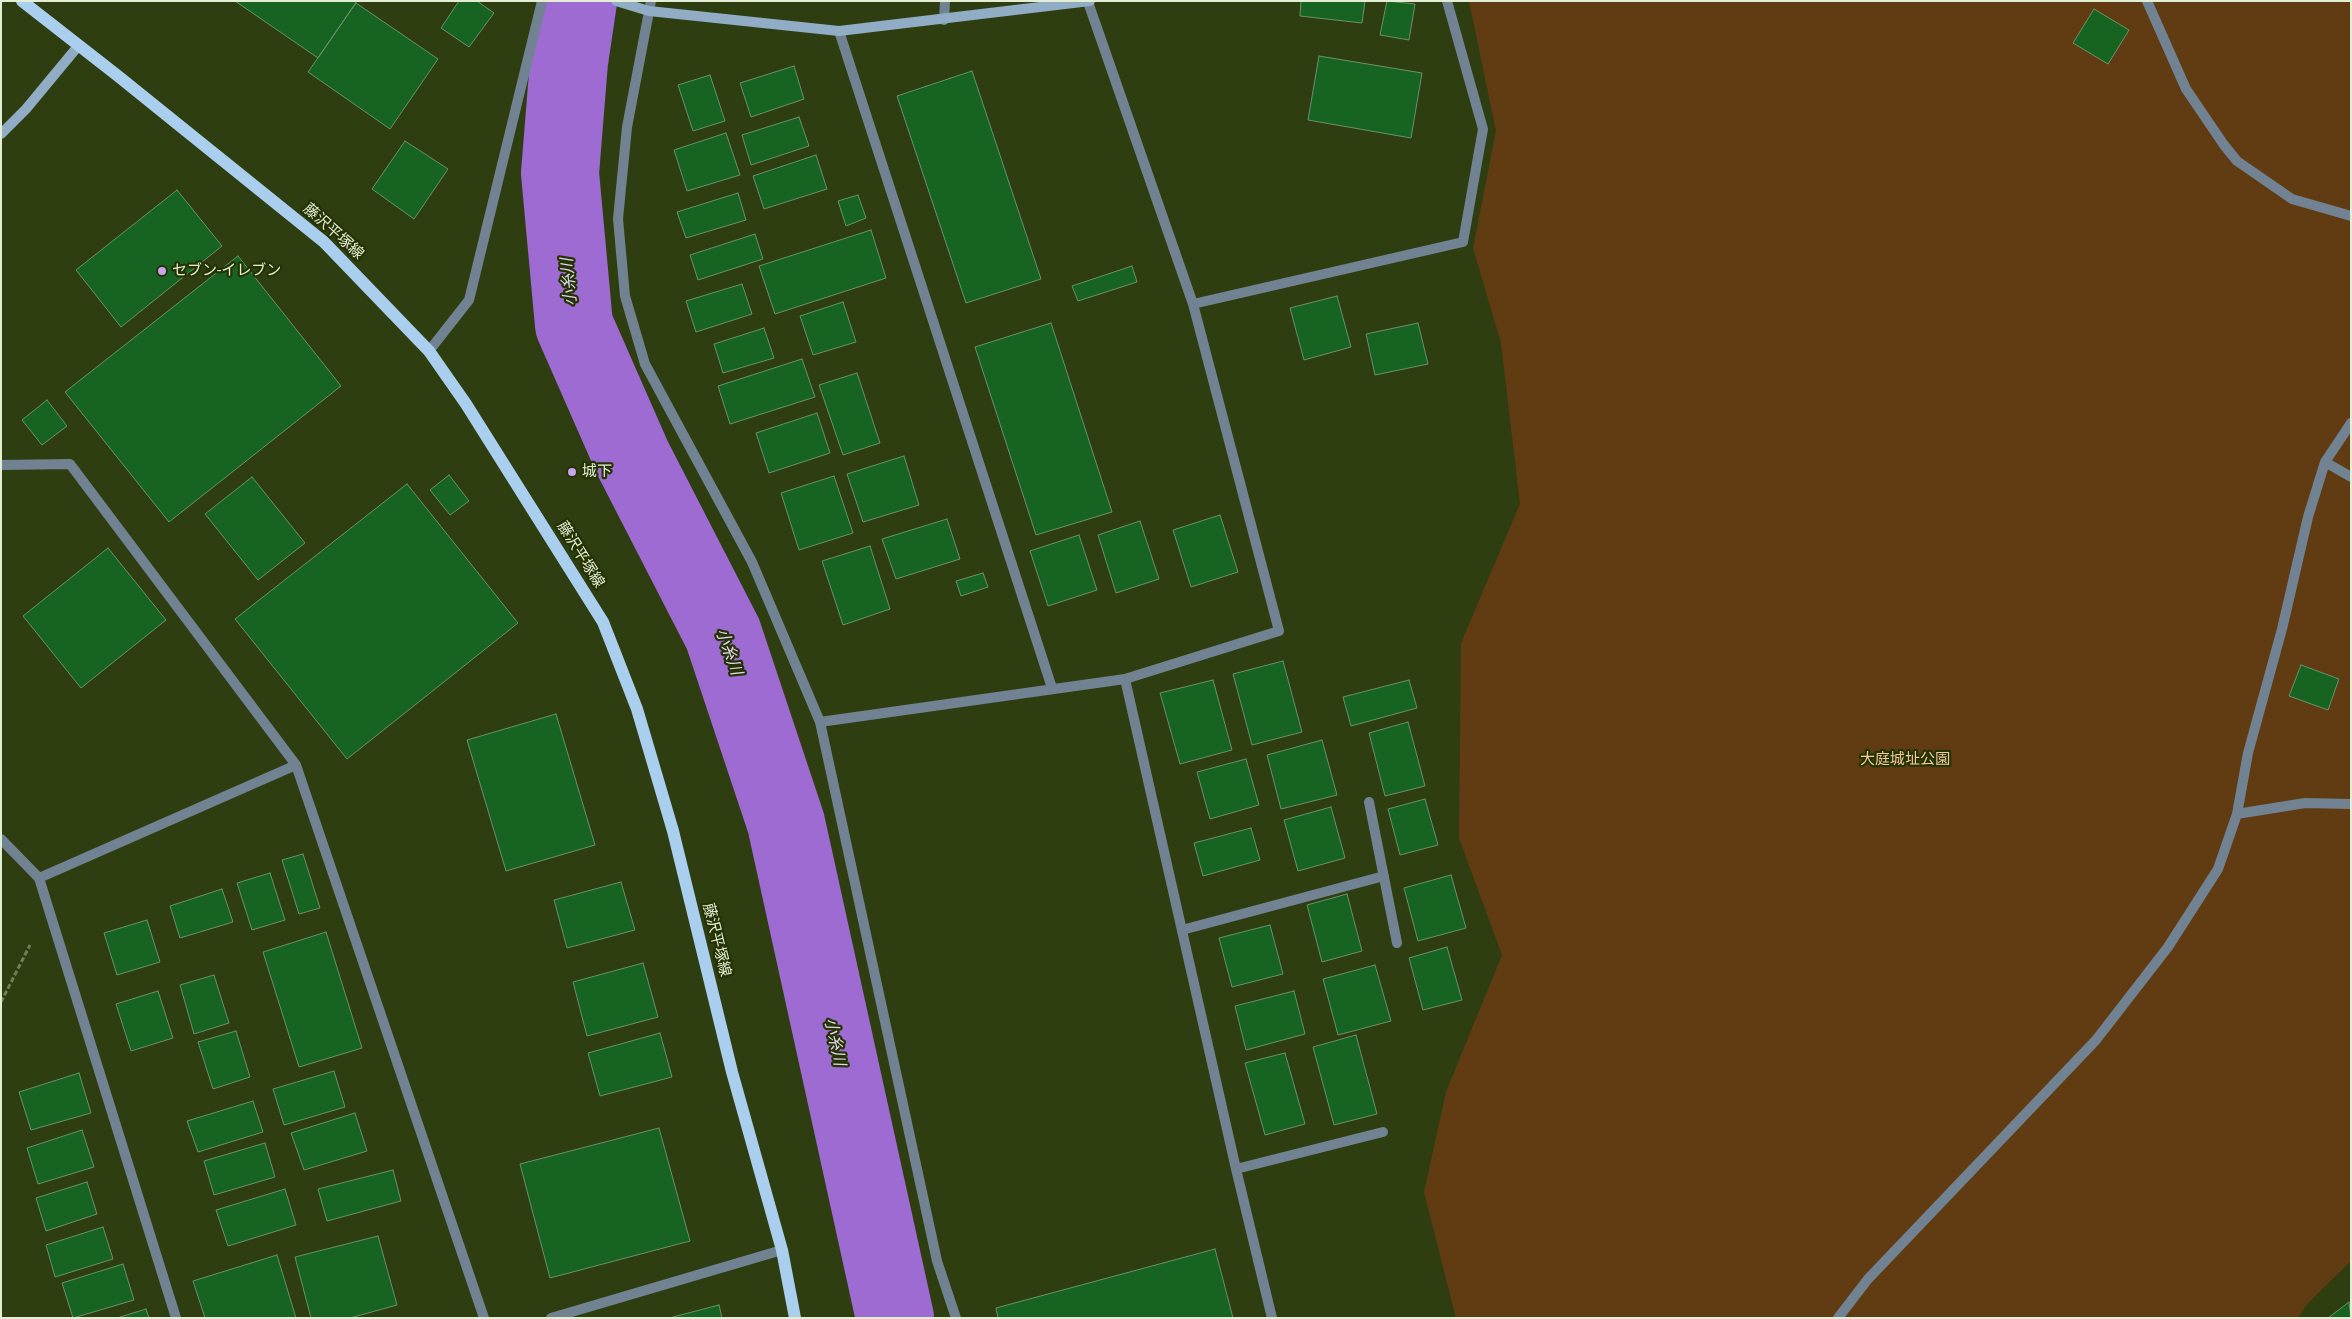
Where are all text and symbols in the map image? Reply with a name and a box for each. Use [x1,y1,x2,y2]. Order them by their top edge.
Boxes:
street label: 藤沢平塚線 [299,200,367,264]
water label: 小糸川 [558,257,582,307]
place label: セブン-イレブン [172,262,281,280]
marker: セブン-イレブン [156,265,168,277]
place label: 城下 [582,463,612,481]
marker: 城下 [566,466,578,478]
street label: 藤沢平塚線 [552,518,608,592]
water label: 小糸川 [711,626,745,678]
park label: 大庭城址公園 [1860,751,1950,769]
street label: 藤沢平塚線 [698,901,734,979]
water label: 小糸川 [820,1017,848,1067]

